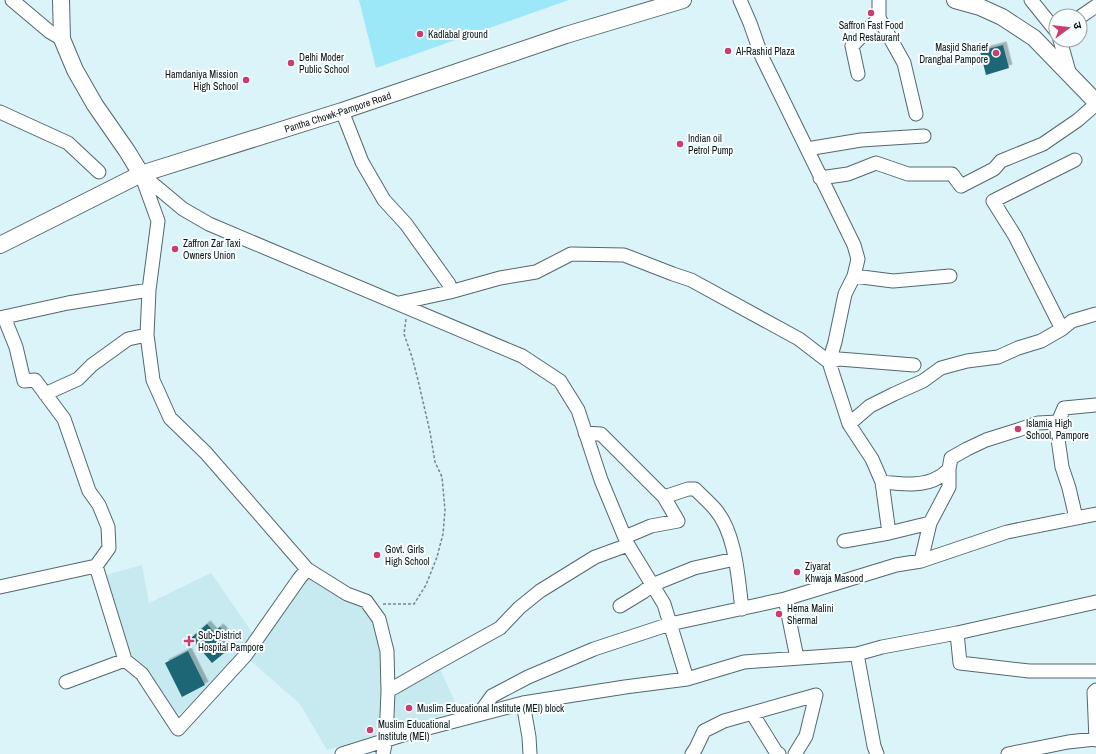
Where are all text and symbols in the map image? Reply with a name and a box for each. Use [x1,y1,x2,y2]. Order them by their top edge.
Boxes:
marker: Saffron Fast Food And Restaurant [866,8,876,18]
north arrow [1048,8,1088,48]
place label: Saffron Fast Food And Restaurant [839,19,903,44]
text: उ [1070,20,1085,31]
place label: Kadlabal ground [428,28,488,41]
marker: Kadlabal ground [415,29,425,39]
place label: Masjid Sharief Drangbal Pampore [919,41,989,66]
place label: Al-Rashid Plaza [735,45,795,58]
marker: Al-Rashid Plaza [723,46,733,56]
marker: Masjid Sharief Drangbal Pampore [991,48,1001,58]
place label: Delhi Moder Public School [299,51,349,76]
marker: Delhi Moder Public School [286,58,296,68]
place label: Hamdaniya Mission High School [165,68,238,93]
marker: Hamdaniya Mission High School [241,75,251,85]
street label: Pantha Chowk-Pampore Road [283,89,393,136]
place label: Indian oil Petrol Pump [688,132,734,157]
marker: Indian oil Petrol Pump [675,139,685,149]
place label: Zaffron Zar Taxi Owners Union [183,237,241,262]
marker: Zaffron Zar Taxi Owners Union [170,244,180,254]
place label: Islamia High School, Pampore [1026,417,1089,442]
marker: Islamia High School, Pampore [1013,424,1023,434]
place label: Govt. Girls High School [385,543,430,568]
marker: Govt. Girls High School [372,550,382,560]
place label: Ziyarat Khwaja Masood [805,560,863,585]
marker: Ziyarat Khwaja Masood [792,567,802,577]
place label: Hema Malini Shermal [787,602,833,627]
marker: Hema Malini Shermal [774,609,784,619]
place label: Sub-District Hospital Pampore [198,629,264,654]
marker: Sub-District Hospital Pampore [183,635,195,647]
place label: Muslim Educational Institute (MEI) block [417,702,565,715]
marker: Muslim Educational Institute (MEI) block [404,703,414,713]
place label: Muslim Educational Institute (MEI) [378,718,450,743]
marker: Muslim Educational Institute (MEI) [365,725,375,735]

